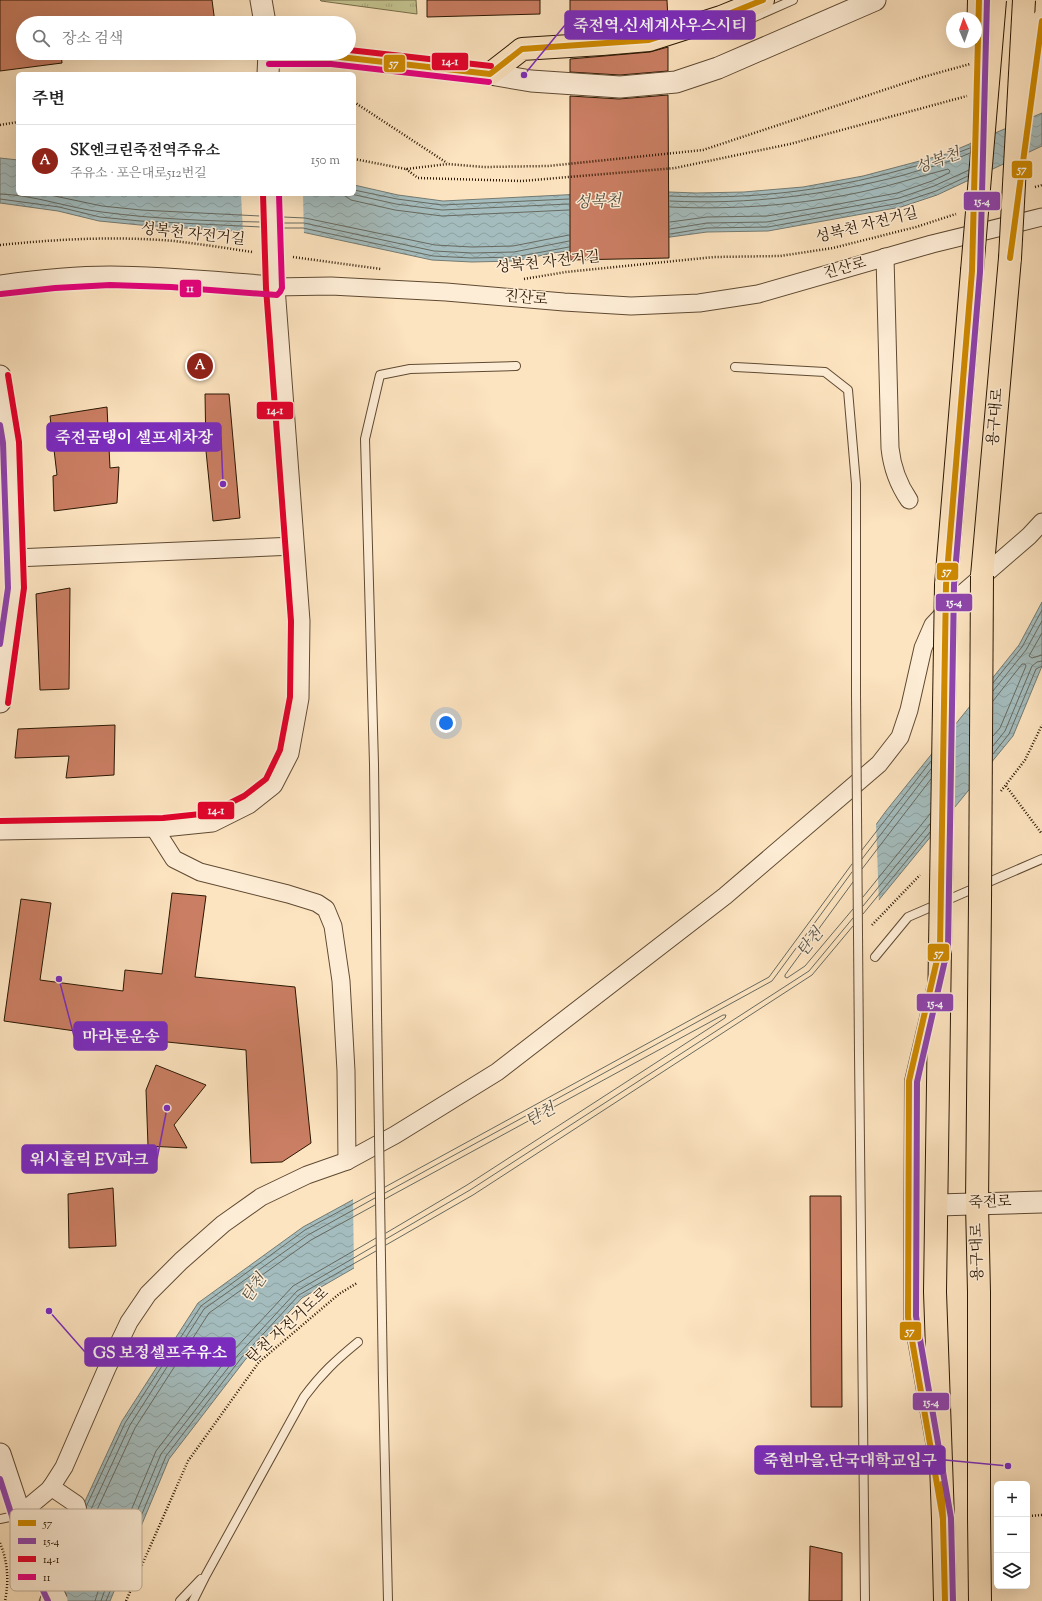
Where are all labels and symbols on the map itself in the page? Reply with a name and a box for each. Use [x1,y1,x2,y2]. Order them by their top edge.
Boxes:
callout: 죽전역.신세계사우스시티 [565,11,755,39]
north arrow [946,12,982,48]
text: 죽전역.신세계사우스시티 [573,16,747,39]
line badge: 14-1 [431,52,469,71]
line badge: 57 [383,54,406,73]
text: 14-1 [441,54,459,70]
text: 57 [388,56,399,72]
water label: 성복천 [912,143,965,181]
line badge: 57 [1011,160,1033,179]
text: 57 [1016,162,1027,178]
water label: 성복천 [574,191,623,215]
line badge: 15-4 [963,191,1001,211]
text: 15-4 [973,194,991,210]
street label: 성복천 자전거길 [814,203,920,249]
street label: 성복천 자전거길 [140,219,246,251]
street label: 성복천 자전거길 [495,247,601,279]
street label: 진산로 [821,253,869,285]
line badge: 11 [179,279,202,298]
text: 11 [185,281,194,297]
street label: 진산로 [503,287,549,311]
pin: A [187,351,213,381]
street label: 용구대로 [983,387,1009,447]
line badge: 14-1 [256,401,294,420]
text: 14-1 [266,403,284,419]
callout: 죽전곰탱이 셀프세차장 [47,423,221,451]
text: 죽전곰탱이 셀프세차장 [55,428,214,451]
line badge: 57 [936,562,959,581]
text: 57 [941,564,952,580]
line badge: 15-4 [935,593,973,612]
text: 15-4 [945,595,963,611]
your location [436,713,456,733]
line badge: 14-1 [197,801,235,820]
text: 14-1 [207,803,225,819]
water label: 탄천 [792,923,831,962]
line badge: 57 [927,943,950,962]
text: 57 [933,946,944,962]
line badge: 15-4 [916,993,954,1012]
text: 15-4 [926,996,944,1012]
callout: 마라톤운송 [74,1022,167,1050]
text: 마라톤운송 [82,1027,160,1050]
water label: 탄천 [522,1098,561,1134]
callout: 워시홀릭 EV파크 [22,1145,157,1173]
text: 워시홀릭 EV파크 [30,1150,149,1173]
street label: 죽전로 [968,1192,1013,1214]
street label: 용구대로 [967,1222,989,1281]
water label: 탄천 [237,1268,274,1308]
street label: 탄천 자전거도로 [242,1283,334,1369]
line badge: 57 [899,1321,922,1341]
text: 57 [904,1324,915,1340]
callout: GS 보정셀프주유소 [85,1338,235,1366]
text: GS 보정셀프주유소 [93,1343,228,1366]
line badge: 15-4 [912,1392,950,1411]
text: 15-4 [922,1395,940,1411]
callout: 죽현마을.단국대학교입구 [755,1446,945,1474]
text: 죽현마을.단국대학교입구 [763,1451,938,1474]
legend [10,1509,142,1591]
text: 57 [42,1516,53,1532]
text: 15-4 [43,1534,60,1550]
text: 14-1 [43,1552,60,1568]
text: 11 [43,1570,51,1586]

